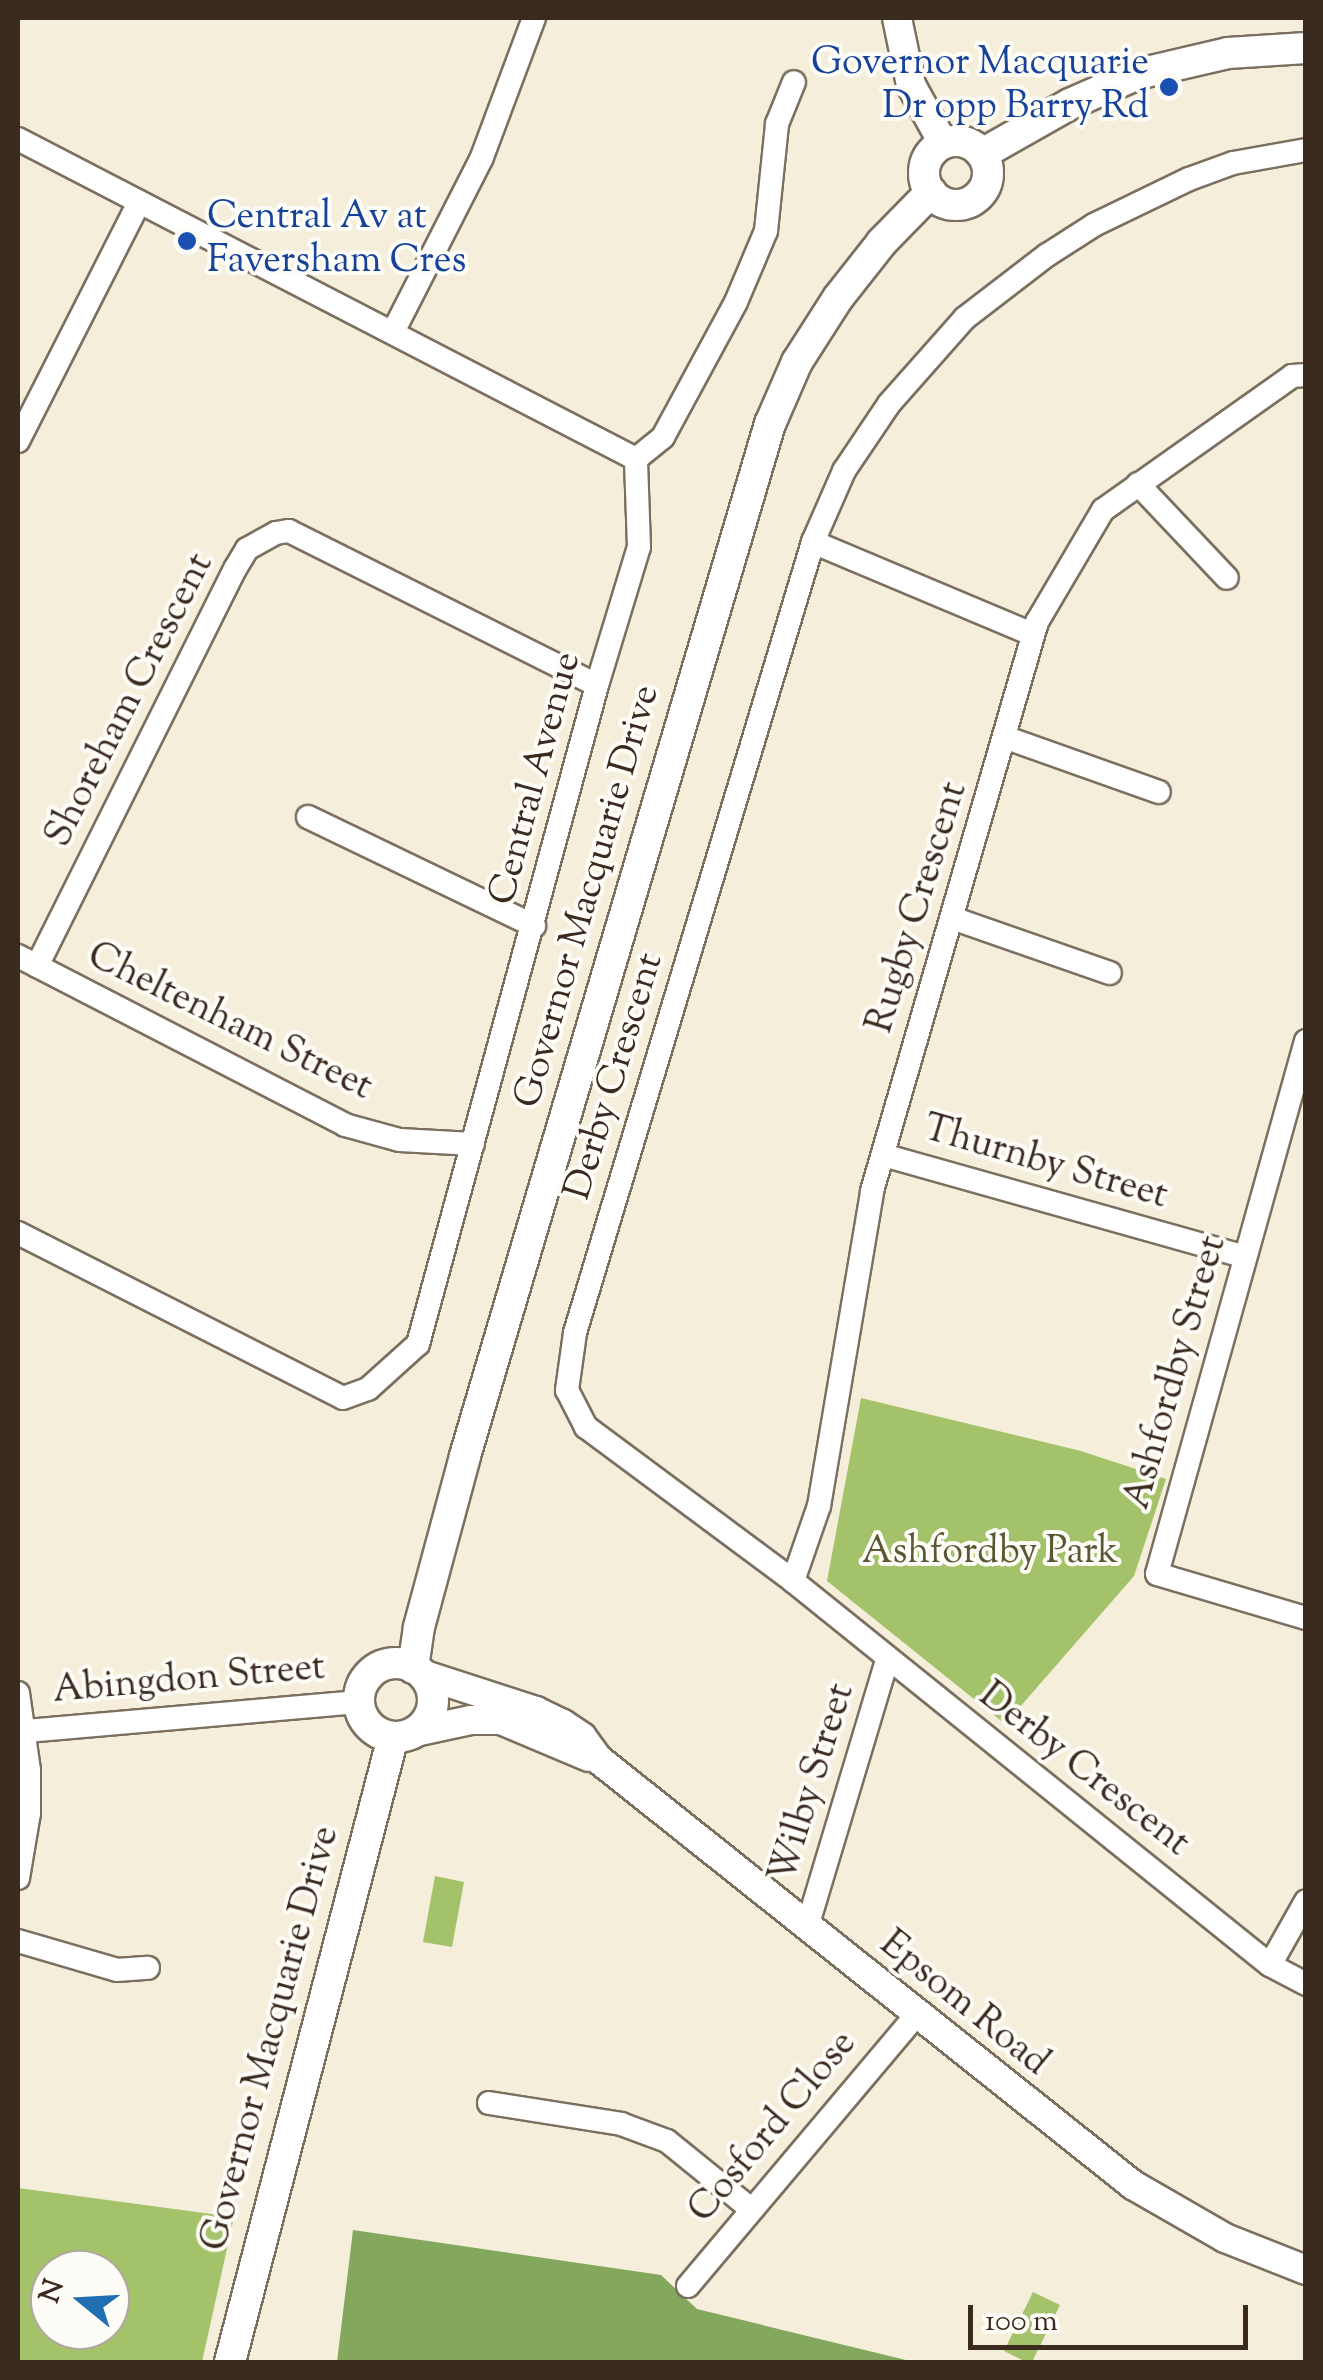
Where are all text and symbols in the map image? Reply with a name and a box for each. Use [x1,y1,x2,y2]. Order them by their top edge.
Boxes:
place label: Governor Macquarie Dr opp Barry Rd [811,42,1149,132]
marker: Governor Macquarie Dr opp Barry Rd [1158,76,1180,98]
place label: Central Av at Faversham Cres [207,196,466,286]
marker: Central Av at Faversham Cres [176,230,198,252]
street label: Shoreham Crescent [37,547,225,855]
street label: Central Avenue [481,648,593,910]
street label: Governor Macquarie Drive [507,680,671,1114]
street label: Rugby Crescent [859,777,979,1039]
street label: Cheltenham Street [79,934,379,1112]
street label: Derby Crescent [557,948,675,1206]
street label: Thurnby Street [918,1107,1172,1221]
street label: Ashfordby Street [1116,1231,1238,1515]
park label: Ashfordby Park [862,1531,1118,1577]
street label: Abingdon Street [51,1646,327,1716]
street label: Derby Crescent [968,1674,1198,1868]
street label: Wilby Street [762,1679,866,1889]
street label: Governor Macquarie Drive [193,1822,351,2256]
street label: Epsom Road [869,1923,1057,2087]
street label: Cosford Close [681,2023,867,2233]
north arrow [30,2250,130,2350]
text: N [31,2275,76,2308]
scale bar [973,2285,1253,2347]
text: 100 m [985,2301,1058,2344]

